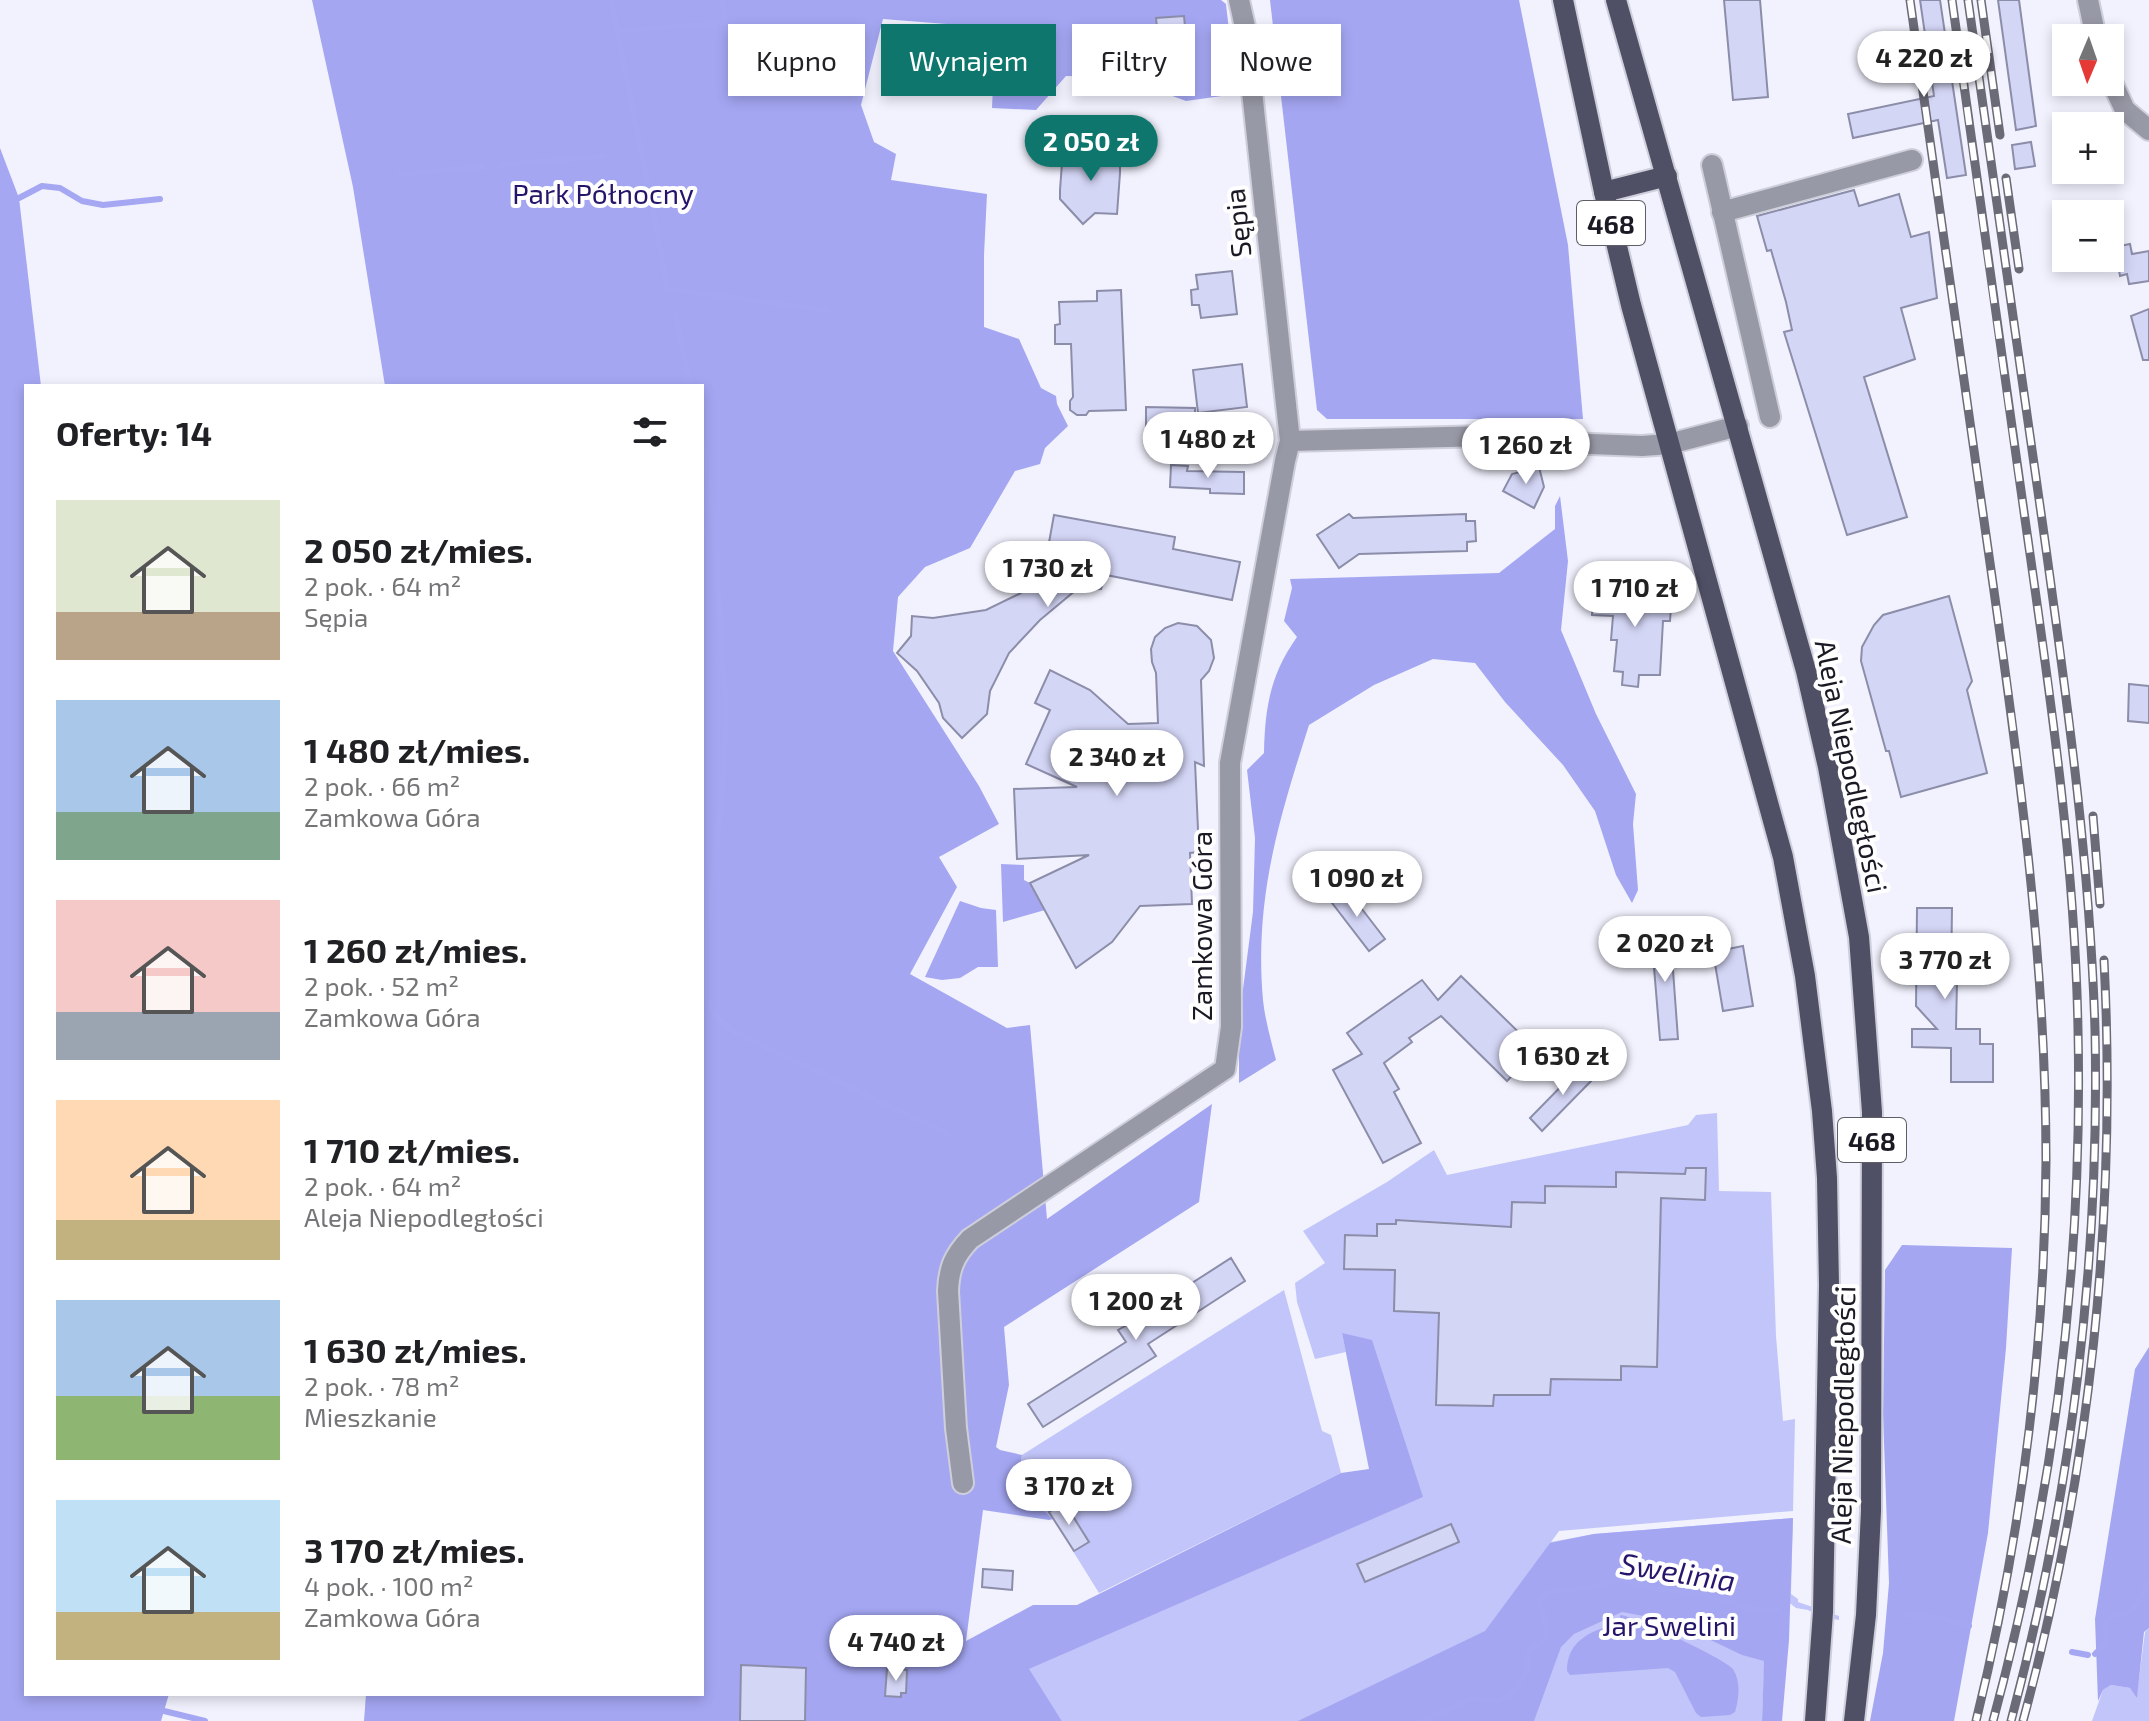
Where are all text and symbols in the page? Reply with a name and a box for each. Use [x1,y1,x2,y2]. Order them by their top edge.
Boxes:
chip: Kupno [728,24,865,96]
chip: Wynajem [881,24,1056,96]
chip: Filtry [1072,24,1195,96]
chip: Nowe [1211,24,1341,96]
north arrow [2052,24,2124,96]
map controls [2052,24,2124,272]
pin: 4 220 zł [1841,31,2007,99]
text: 4 220 zł [1875,41,1973,72]
button: + [2052,112,2124,184]
pin: 2 050 zł [1008,115,1174,183]
text: 2 050 zł [1043,125,1139,156]
park label: Park Północny [512,176,694,210]
street label: Sępia [1216,187,1258,259]
button: − [2052,200,2124,272]
road number: 468 [1577,201,1645,245]
icon: filters [628,410,672,454]
text: Oferty: 14 [56,412,212,453]
pin: 1 480 zł [1125,412,1291,480]
pin: 1 260 zł [1443,418,1609,486]
text: 1 480 zł [1161,422,1255,453]
text: 1 260 zł [1480,428,1572,459]
text: 2 050 zł/mies. [304,529,533,570]
icon: home [120,532,216,628]
pin: 1 730 zł [965,541,1131,609]
text: 1 730 zł [1003,551,1093,582]
pin: 1 710 zł [1552,561,1718,629]
text: 2 pok. · 64 m² [304,570,461,601]
text: 1 710 zł [1592,571,1678,602]
text: Sępia [304,601,368,632]
street label: Aleja Niepodległości [1809,636,1895,896]
text: 1 480 zł/mies. [304,729,530,770]
pin: 2 340 zł [1034,730,1200,798]
icon: home [120,732,216,828]
text: 2 340 zł [1068,740,1166,771]
text: 2 pok. · 66 m² [304,770,460,801]
text: Zamkowa Góra [304,801,481,832]
street label: Zamkowa Góra [1184,831,1218,1021]
pin: 1 090 zł [1274,851,1440,919]
text: 1 090 zł [1310,861,1404,892]
pin: 2 020 zł [1582,916,1748,984]
text: 2 020 zł [1616,926,1714,957]
text: 1 260 zł/mies. [304,929,527,970]
icon: home [120,932,216,1028]
pin: 3 770 zł [1862,933,2028,1001]
text: 3 770 zł [1899,943,1991,974]
text: 2 pok. · 52 m² [304,970,459,1001]
text: Zamkowa Góra [304,1001,481,1032]
pin: 1 630 zł [1480,1029,1646,1097]
text: 1 630 zł [1517,1039,1609,1070]
road number: 468 [1838,1118,1906,1162]
text: 1 710 zł/mies. [304,1129,520,1170]
icon: home [120,1132,216,1228]
text: 2 pok. · 64 m² [304,1170,461,1201]
text: Aleja Niepodległości [304,1201,544,1232]
pin: 1 200 zł [1053,1274,1219,1342]
text: 1 200 zł [1089,1284,1183,1315]
street label: Aleja Niepodległości [1823,1286,1861,1544]
text: 1 630 zł/mies. [304,1329,527,1370]
icon: home [120,1332,216,1428]
text: 2 pok. · 78 m² [304,1370,460,1401]
text: Mieszkanie [304,1401,437,1432]
pin: 3 170 zł [986,1459,1152,1527]
text: 3 170 zł [1024,1469,1114,1500]
text: 3 170 zł/mies. [304,1529,525,1570]
icon: home [120,1532,216,1628]
water label: Swelinia [1618,1544,1738,1598]
text: 4 pok. · 100 m² [304,1570,474,1601]
text: Zamkowa Góra [304,1601,481,1632]
park label: Jar Swelini [1602,1608,1736,1642]
pin: 4 740 zł [813,1615,979,1683]
text: 4 740 zł [847,1625,945,1656]

